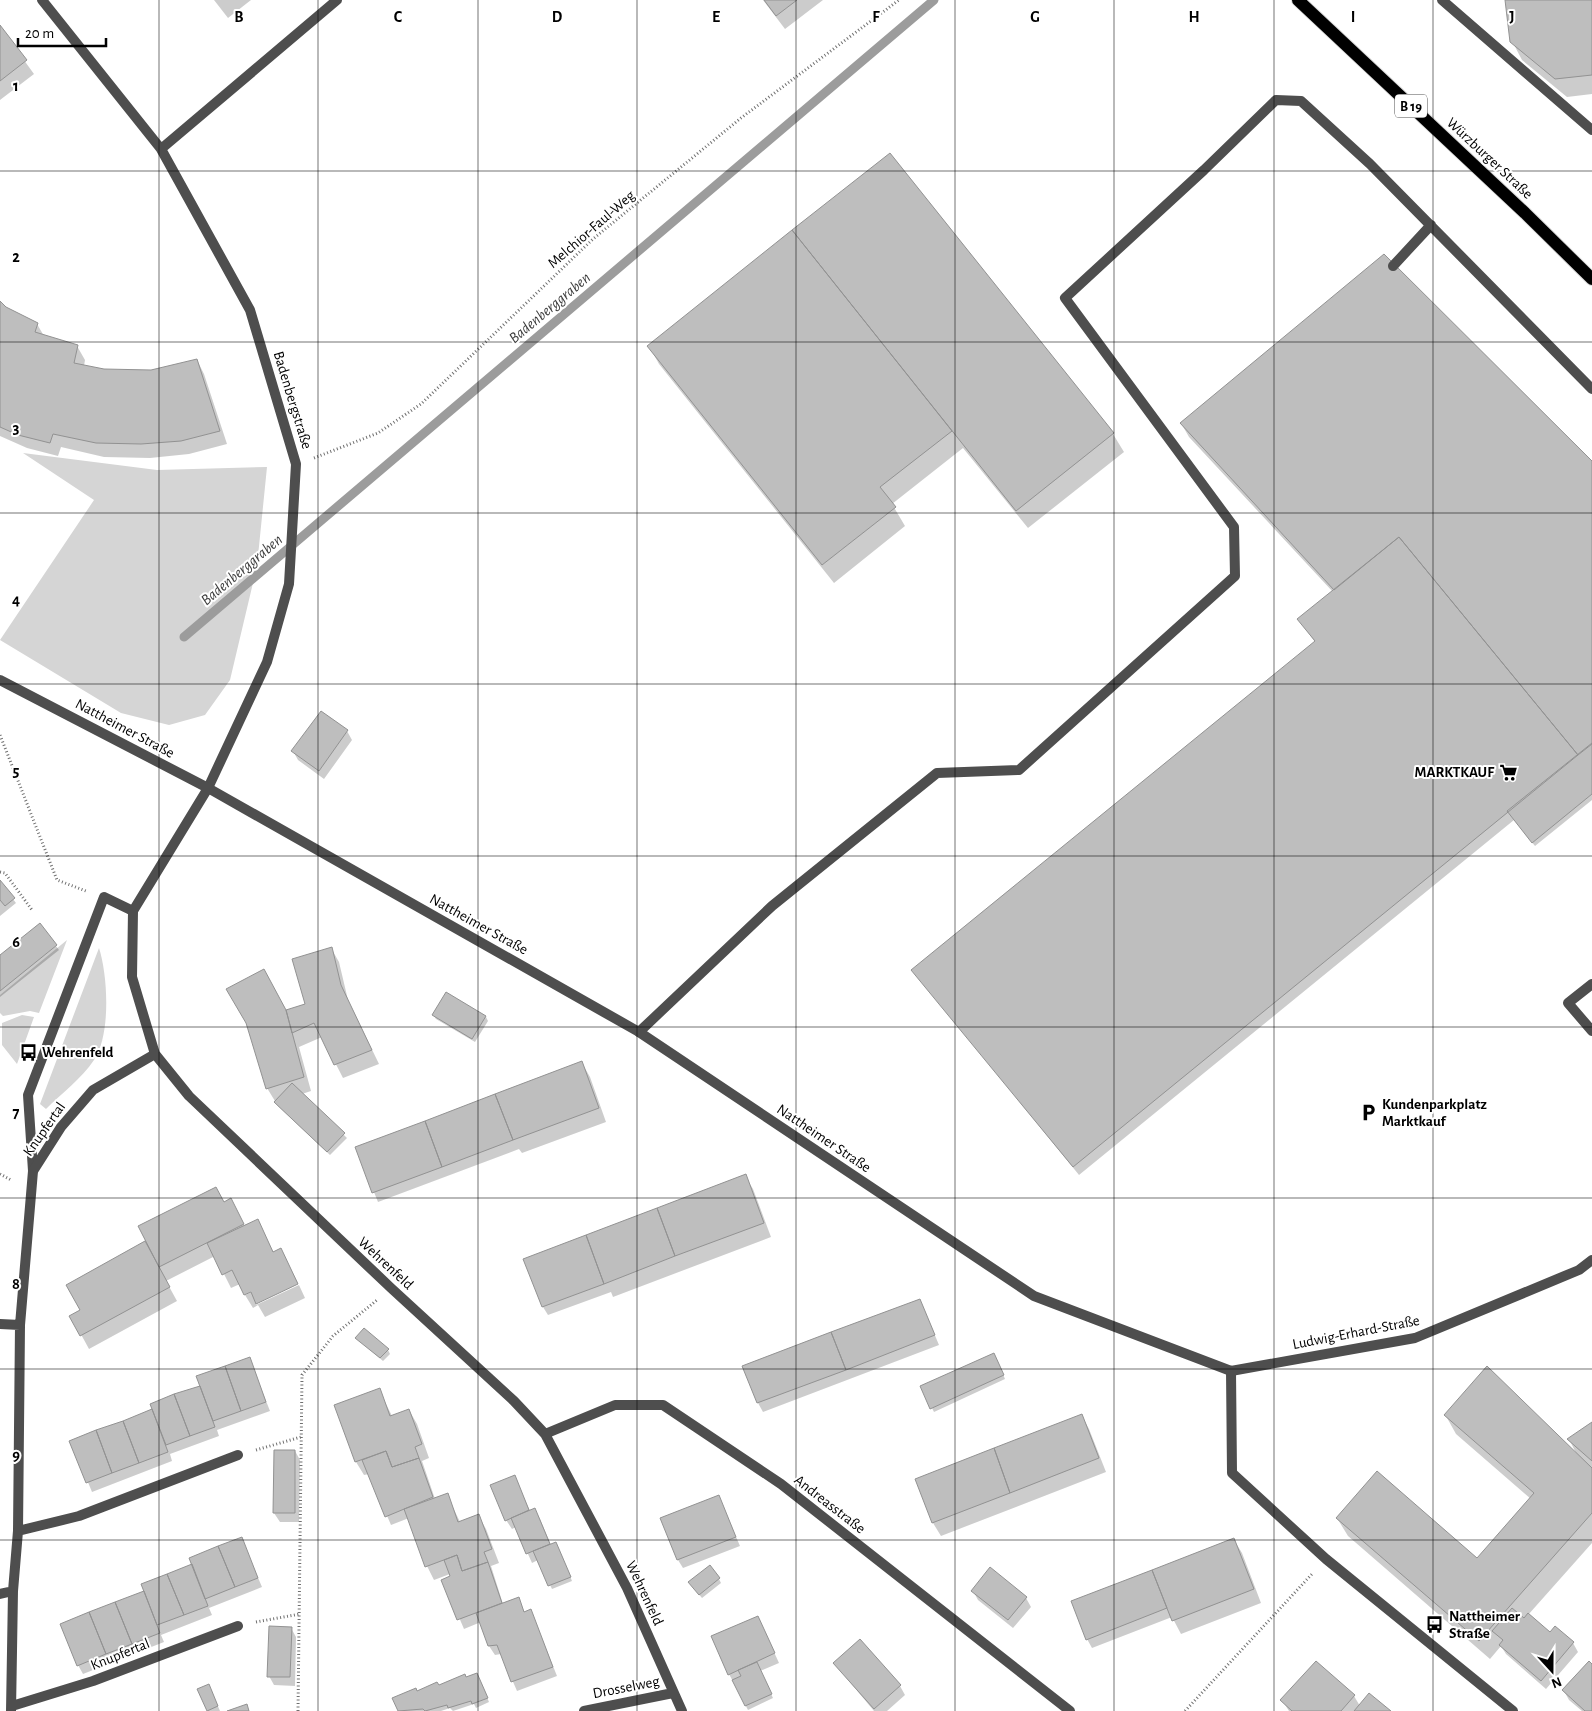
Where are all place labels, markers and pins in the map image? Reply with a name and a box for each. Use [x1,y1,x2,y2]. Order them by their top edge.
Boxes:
supermarket icon: MARKTKAUF [1498,762,1518,782]
place label: MARKTKAUF [1414,765,1495,780]
bus stop icon: Wehrenfeld [18,1042,38,1062]
place label: Wehrenfeld [42,1045,114,1060]
place label: Kundenparkplatz Marktkauf [1382,1097,1487,1129]
parking icon: Kundenparkplatz Marktkauf [1358,1103,1378,1123]
place label: Nattheimer Straße [1449,1609,1521,1641]
bus stop icon: Nattheimer Straße [1425,1615,1445,1635]

